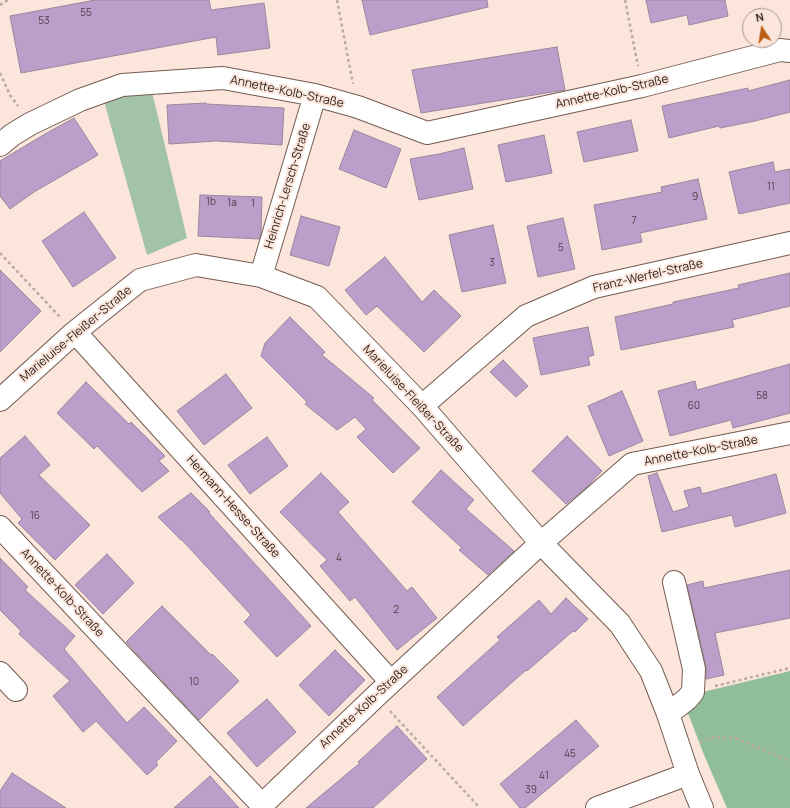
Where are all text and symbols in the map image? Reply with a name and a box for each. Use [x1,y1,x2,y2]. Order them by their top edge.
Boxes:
house number: 55 [80,7,92,19]
north arrow [742,8,782,48]
text: N [754,9,765,25]
house number: 53 [38,15,50,27]
street label: Annette-Kolb-Straße [554,72,670,112]
street label: Annette-Kolb-Straße [229,73,345,111]
street label: Heinrich-Lersch-Straße [262,121,314,251]
house number: 11 [767,181,775,193]
house number: 9 [692,191,698,203]
house number: 1b [206,196,216,208]
house number: 1a [227,197,237,209]
house number: 1 [251,198,255,210]
house number: 7 [631,215,637,227]
house number: 5 [558,242,564,254]
street label: Franz-Werfel-Straße [592,256,704,296]
house number: 3 [489,257,495,269]
street label: Marieluise-Fleißer-Straße [17,283,135,385]
street label: Marieluise-Fleißer-Straße [360,342,466,456]
house number: 58 [756,390,768,402]
house number: 60 [688,400,700,412]
street label: Annette-Kolb-Straße [643,433,759,469]
street label: Hermann-Hesse-Straße [183,453,283,561]
house number: 16 [30,510,40,522]
street label: Annette-Kolb-Straße [17,546,107,640]
house number: 4 [336,552,342,564]
house number: 2 [393,604,399,616]
street label: Annette-Kolb-Straße [317,662,411,752]
house number: 10 [189,676,199,688]
house number: 45 [564,748,576,760]
house number: 41 [539,770,549,782]
house number: 39 [525,784,537,796]

